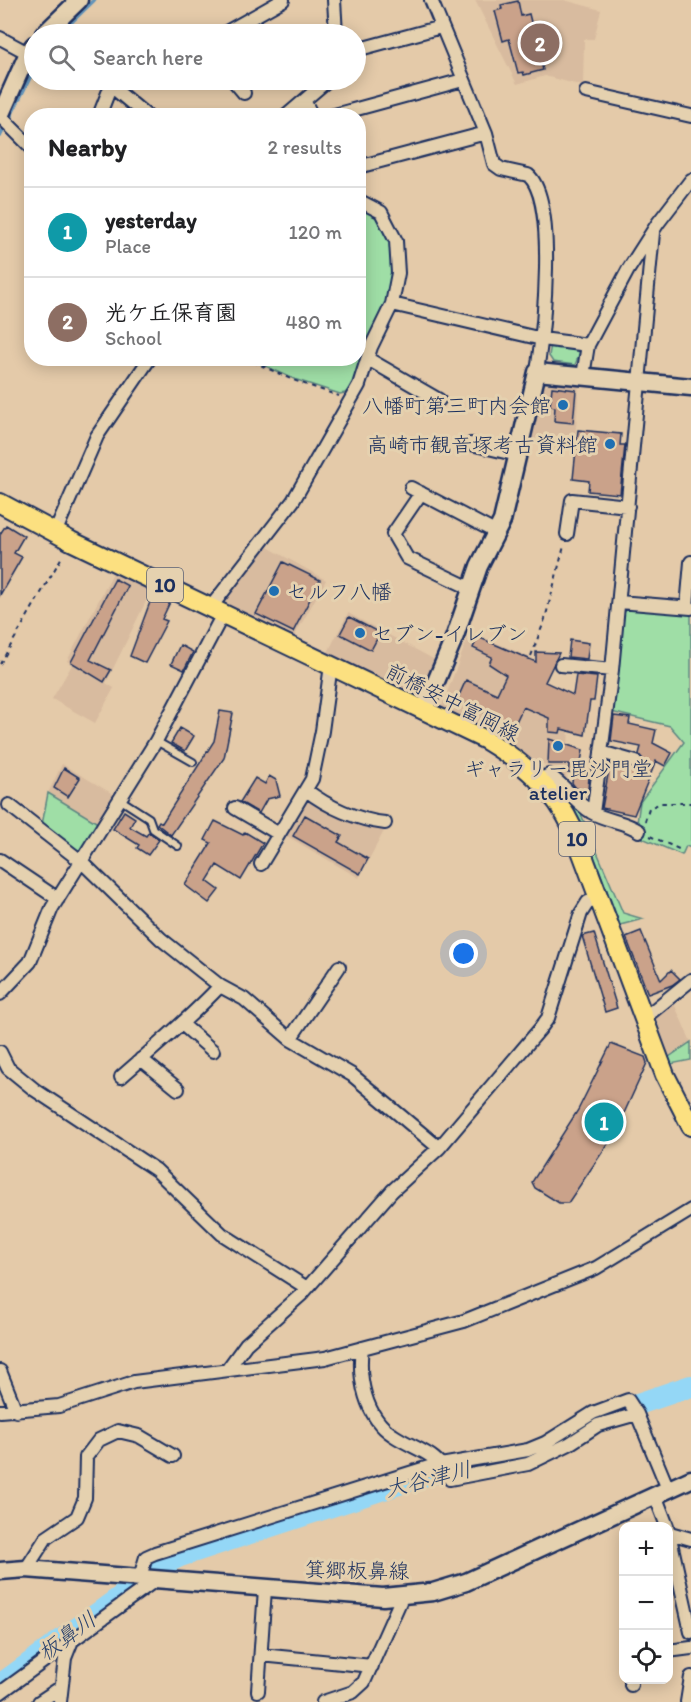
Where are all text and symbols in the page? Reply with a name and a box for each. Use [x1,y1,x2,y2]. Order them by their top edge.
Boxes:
pin: 2 [520,20,560,66]
search box [24,24,366,90]
icon: search [45,41,78,74]
text: Search here [93,44,203,71]
text: Nearby [48,131,127,163]
text: 2 results [268,135,342,159]
text: yesterday [105,207,197,234]
text: 1 [63,220,72,244]
text: 120 m [289,220,342,244]
text: Place [105,234,151,258]
text: 光ケ丘保育園 [105,299,237,326]
text: 2 [62,310,73,334]
text: 480 m [285,310,342,334]
text: School [105,326,162,350]
place label: 八幡町第三町内会館 [362,393,551,418]
marker: 八幡町第三町内会館 [556,398,570,412]
place label: 高崎市観音塚考古資料館 [367,432,598,457]
marker: 高崎市観音塚考古資料館 [603,437,617,451]
road number: 10 [147,568,183,602]
place label: セルフ八幡 [286,579,392,604]
marker: セルフ八幡 [267,584,281,598]
place label: セブン-イレブン [372,621,527,646]
marker: セブン-イレブン [353,626,367,640]
street label: 前橋安中富岡線 [382,657,524,747]
marker: ギャラリー毘沙門堂 atelier [551,739,565,753]
place label: ギャラリー毘沙門堂 atelier [464,756,653,805]
road number: 10 [559,822,595,856]
your location [449,939,478,968]
pin: 1 [584,1100,624,1144]
water label: 大谷津川 [382,1455,474,1503]
map controls [619,1522,673,1684]
button: + [619,1522,673,1576]
street label: 箕郷板鼻線 [304,1557,410,1583]
button: − [619,1576,673,1630]
water label: 板鼻川 [32,1606,102,1666]
button: locate [619,1630,673,1684]

